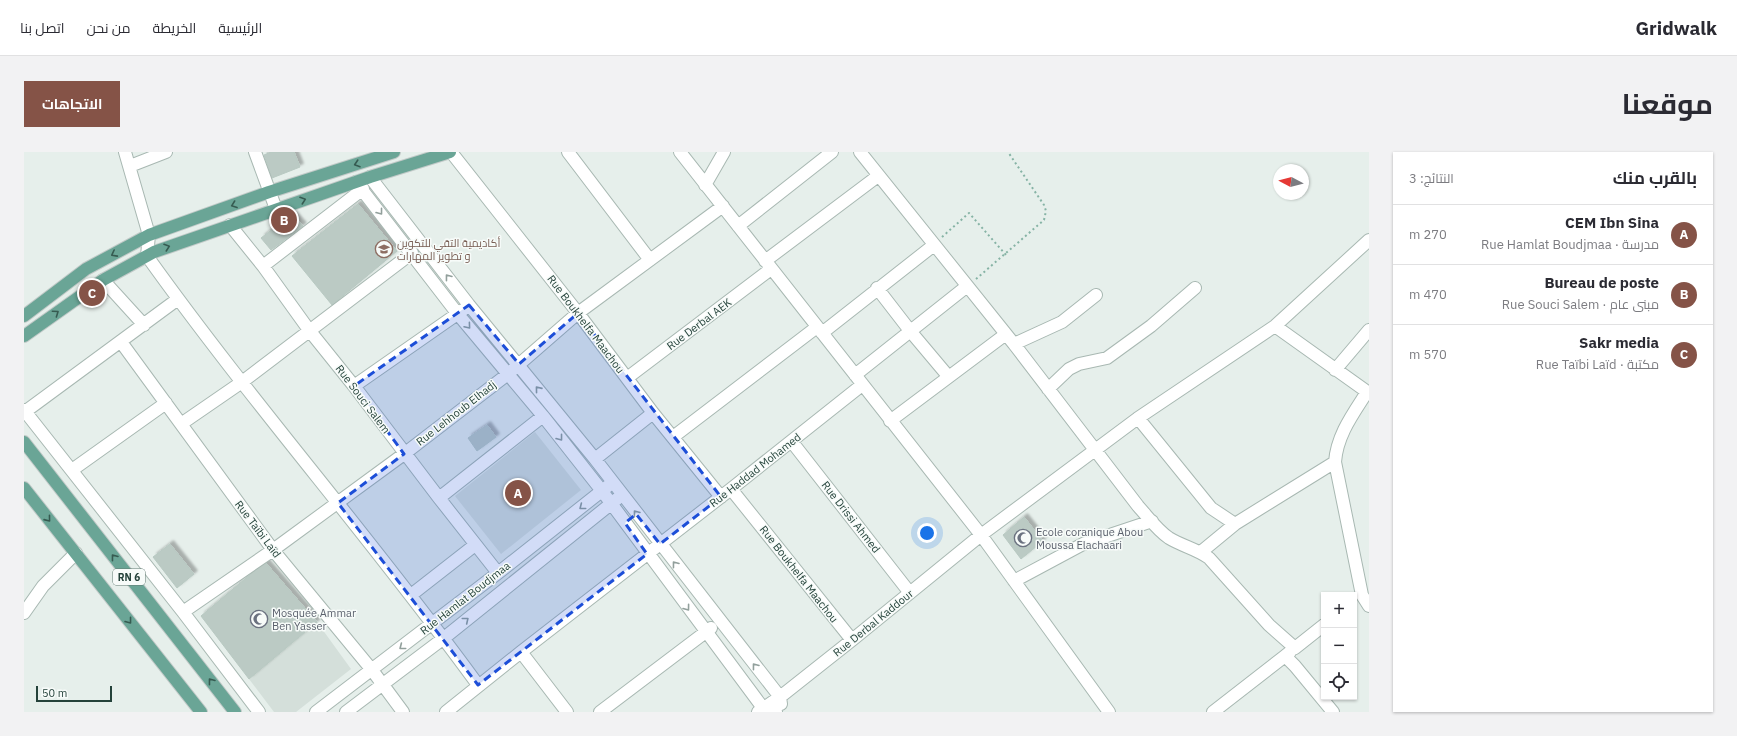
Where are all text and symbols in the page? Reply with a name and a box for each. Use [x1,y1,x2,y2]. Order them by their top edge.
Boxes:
text: Gridwalk [1635,16,1717,40]
text: اتصل بنا [20,19,65,37]
text: من نحن [87,19,131,37]
text: الخريطة [153,19,196,37]
text: الرئيسية [218,19,262,37]
button: الاتجاهات [24,81,120,127]
text: موقعنا [1622,85,1713,122]
one-way arrow [354,159,361,168]
north arrow [1273,164,1309,200]
text: بالقرب منك [1613,167,1697,189]
text: النتائج: 3 [1409,170,1454,187]
one-way arrow [300,196,307,204]
one-way arrow [230,200,237,208]
pin: B [271,205,297,235]
one-way arrow [376,208,383,215]
text: CEM Ibn Sina [1565,213,1659,232]
text: 270 m [1409,226,1447,243]
text: A [1680,226,1688,243]
place label: أكاديمية التقي للتكوين و تطوير المهارات [397,236,500,263]
text: مدرسة · Rue Hamlat Boudjmaa [1481,236,1659,253]
school or university icon: أكاديمية التقي للتكوين و تطوير المهارات [374,239,394,259]
one-way arrow [163,243,170,251]
one-way arrow [110,249,118,257]
street label: Rue Boukhelfa Maachou [544,272,628,376]
text: Bureau de poste [1544,273,1659,292]
one-way arrow [445,274,453,281]
pin: C [79,278,105,308]
text: 470 m [1409,286,1447,303]
text: B [1680,286,1688,303]
street label: Rue Derbal AEK [664,295,734,353]
text: مبنى عام · Rue Souci Salem [1502,296,1659,313]
one-way arrow [52,310,59,318]
one-way arrow [464,322,471,329]
text: Sakr media [1579,333,1659,352]
text: 570 m [1409,346,1447,363]
text: C [1680,346,1688,363]
text: مكتبة · Rue Taïbi Laïd [1536,356,1659,373]
street label: Rue Souci Salem [333,362,393,436]
street label: Rue Lehhoub Elhadj [413,377,499,449]
one-way arrow [536,386,543,394]
street label: Rue Haddad Mohamed [706,430,804,510]
one-way arrow [555,433,562,440]
pin: A [505,478,531,508]
street label: Rue Drissi Ahmed [819,478,883,556]
street label: Rue Taïbi Laïd [232,498,284,560]
one-way arrow [579,502,586,509]
one-way arrow [634,511,641,518]
one-way arrow [44,514,51,521]
street label: Rue Boukhelfa Maachou [757,523,841,625]
your location [917,523,937,543]
place label: Ecole coranique Abou Moussa Elachaari [1036,525,1143,552]
mosque icon: Ecole coranique Abou Moussa Elachaari [1013,528,1033,548]
one-way arrow [111,554,118,561]
street label: Rue Hamlat Boudjmaa [417,558,513,638]
one-way arrow [673,562,680,569]
road number: RN 6 [113,569,145,585]
street label: Rue Derbal Kaddour [830,586,916,660]
map controls [1321,592,1357,700]
button: + [1321,592,1357,628]
one-way arrow [682,604,690,611]
place label: Mosquée Ammar Ben Yasser [272,606,356,633]
mosque icon: Mosquée Ammar Ben Yasser [249,609,269,629]
one-way arrow [124,616,131,623]
one-way arrow [462,618,469,625]
button: − [1321,628,1357,664]
one-way arrow [399,642,406,649]
one-way arrow [753,664,760,671]
button: locate [1321,664,1357,700]
one-way arrow [209,679,216,686]
scale bar [36,684,112,703]
text: 50 m [42,686,67,700]

